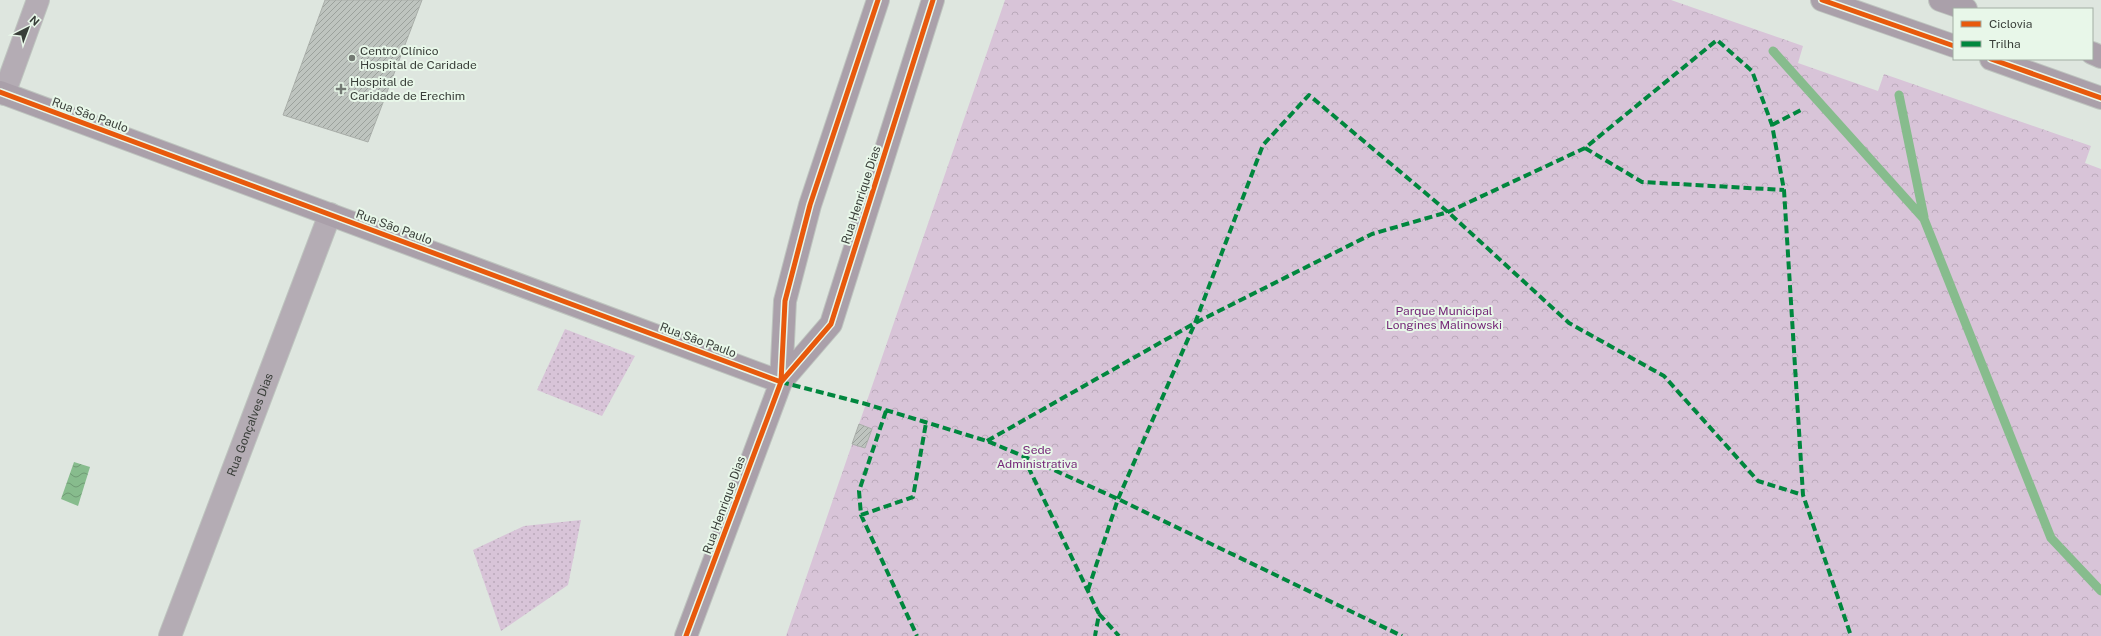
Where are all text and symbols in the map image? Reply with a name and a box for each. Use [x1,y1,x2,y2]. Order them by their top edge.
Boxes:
north arrow [8,8,48,48]
legend [1953,8,2093,60]
text: N [27,13,42,28]
text: Ciclovia [1989,17,2032,31]
text: Trilha [1989,37,2021,51]
place label: Centro Clínico Hospital de Caridade [360,44,477,72]
marker: Centro Clínico Hospital de Caridade [347,53,357,63]
place label: Hospital de Caridade de Erechim [350,75,465,103]
marker: Hospital de Caridade de Erechim [335,83,347,95]
street label: Rua São Paulo [50,95,130,135]
street label: Rua Henrique Dias [838,144,884,246]
street label: Rua São Paulo [354,207,434,247]
park label: Parque Municipal Longines Malinowski [1386,304,1502,332]
street label: Rua São Paulo [658,320,738,360]
street label: Rua Gonçalves Dias [224,371,276,478]
park label: Sede Administrativa [997,443,1077,471]
street label: Rua Henrique Dias [700,454,748,556]

